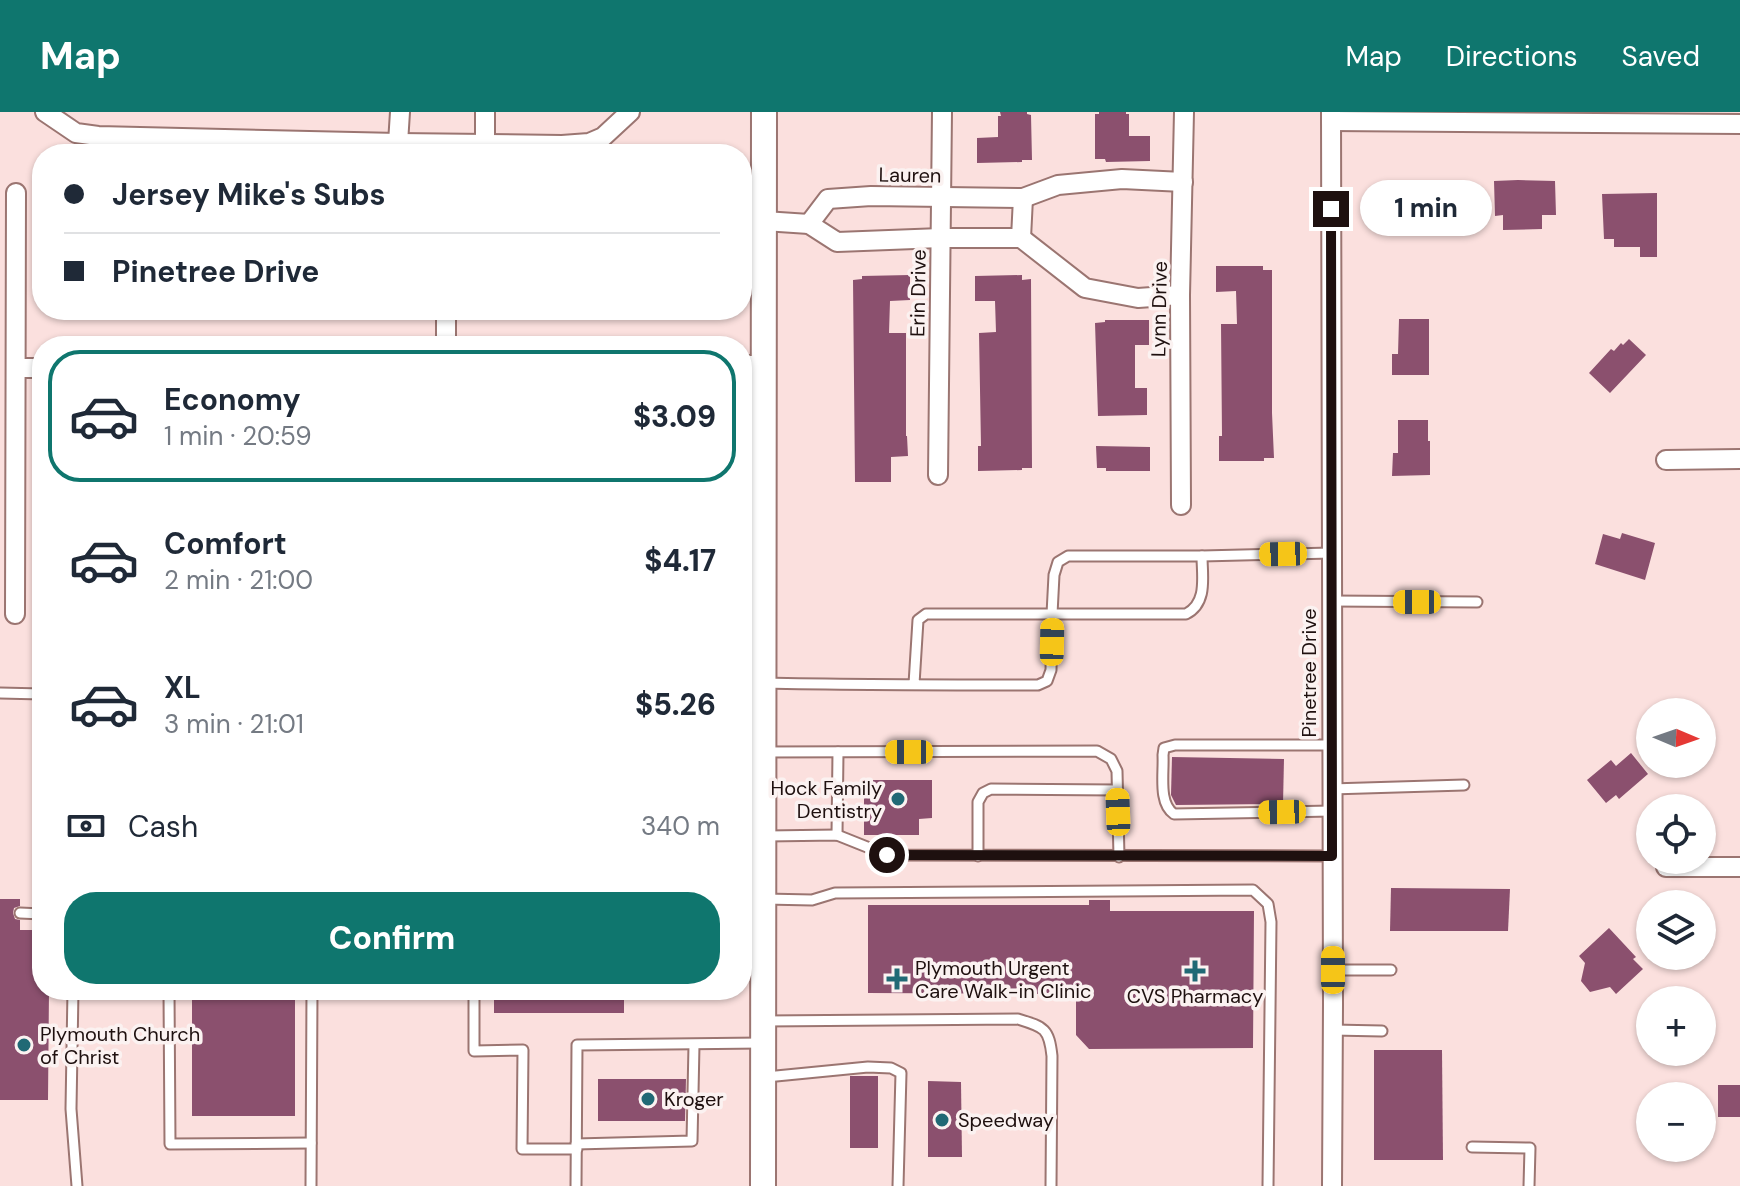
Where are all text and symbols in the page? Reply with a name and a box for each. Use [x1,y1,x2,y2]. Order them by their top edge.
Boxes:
text: Map [40,31,121,81]
text: Map [1345,38,1402,75]
text: Directions [1446,38,1578,75]
text: Saved [1622,38,1700,75]
street label: Lauren [878,161,942,189]
text: Jersey Mike's Subs [112,175,386,214]
callout: 1 min [1359,181,1491,237]
route end [1313,191,1349,227]
text: 1 min [1394,191,1458,225]
street label: Erin Drive [904,249,932,337]
text: Pinetree Drive [112,252,319,291]
street label: Lynn Drive [1145,261,1173,357]
icon: car [68,380,140,452]
text: Economy [164,380,301,419]
text: $3.09 [633,397,716,436]
text: 1 min · 20:59 [164,419,312,453]
icon: car [68,524,140,596]
text: Comfort [164,524,287,563]
text: $4.17 [644,541,716,580]
car [1259,542,1307,566]
text: 2 min · 21:00 [164,563,313,597]
car [1393,590,1441,614]
street label: Pinetree Drive [1296,608,1322,738]
car [1040,618,1064,666]
icon: car [68,668,140,740]
text: XL [164,668,201,707]
text: $5.26 [635,685,716,724]
north arrow [1636,698,1716,778]
map controls [1636,698,1716,1162]
text: 3 min · 21:01 [164,707,304,741]
car [885,740,933,764]
place label: Hock Family Dentistry [771,775,882,824]
car [1105,788,1131,836]
marker: Hock Family Dentistry [889,790,907,808]
button: locate [1636,794,1716,874]
car [1258,800,1306,824]
icon: cash [64,804,108,848]
text: Cash [128,807,198,846]
text: 340 m [641,809,720,843]
route start [869,837,905,873]
button: layers [1636,890,1716,970]
button: Confirm [64,892,720,984]
car [1321,946,1345,994]
place label: Plymouth Urgent Care Walk-in Clinic [915,955,1091,1004]
marker: CVS Pharmacy [1186,962,1204,980]
marker: Plymouth Urgent Care Walk-in Clinic [886,968,908,990]
place label: CVS Pharmacy [1127,983,1263,1009]
button: + [1636,986,1716,1066]
place label: Plymouth Church of Christ [40,1021,200,1070]
marker: Plymouth Church of Christ [15,1036,33,1054]
button: − [1636,1082,1716,1162]
place label: Kroger [664,1086,724,1112]
marker: Kroger [639,1090,657,1108]
place label: Speedway [958,1107,1054,1133]
marker: Speedway [933,1111,951,1129]

